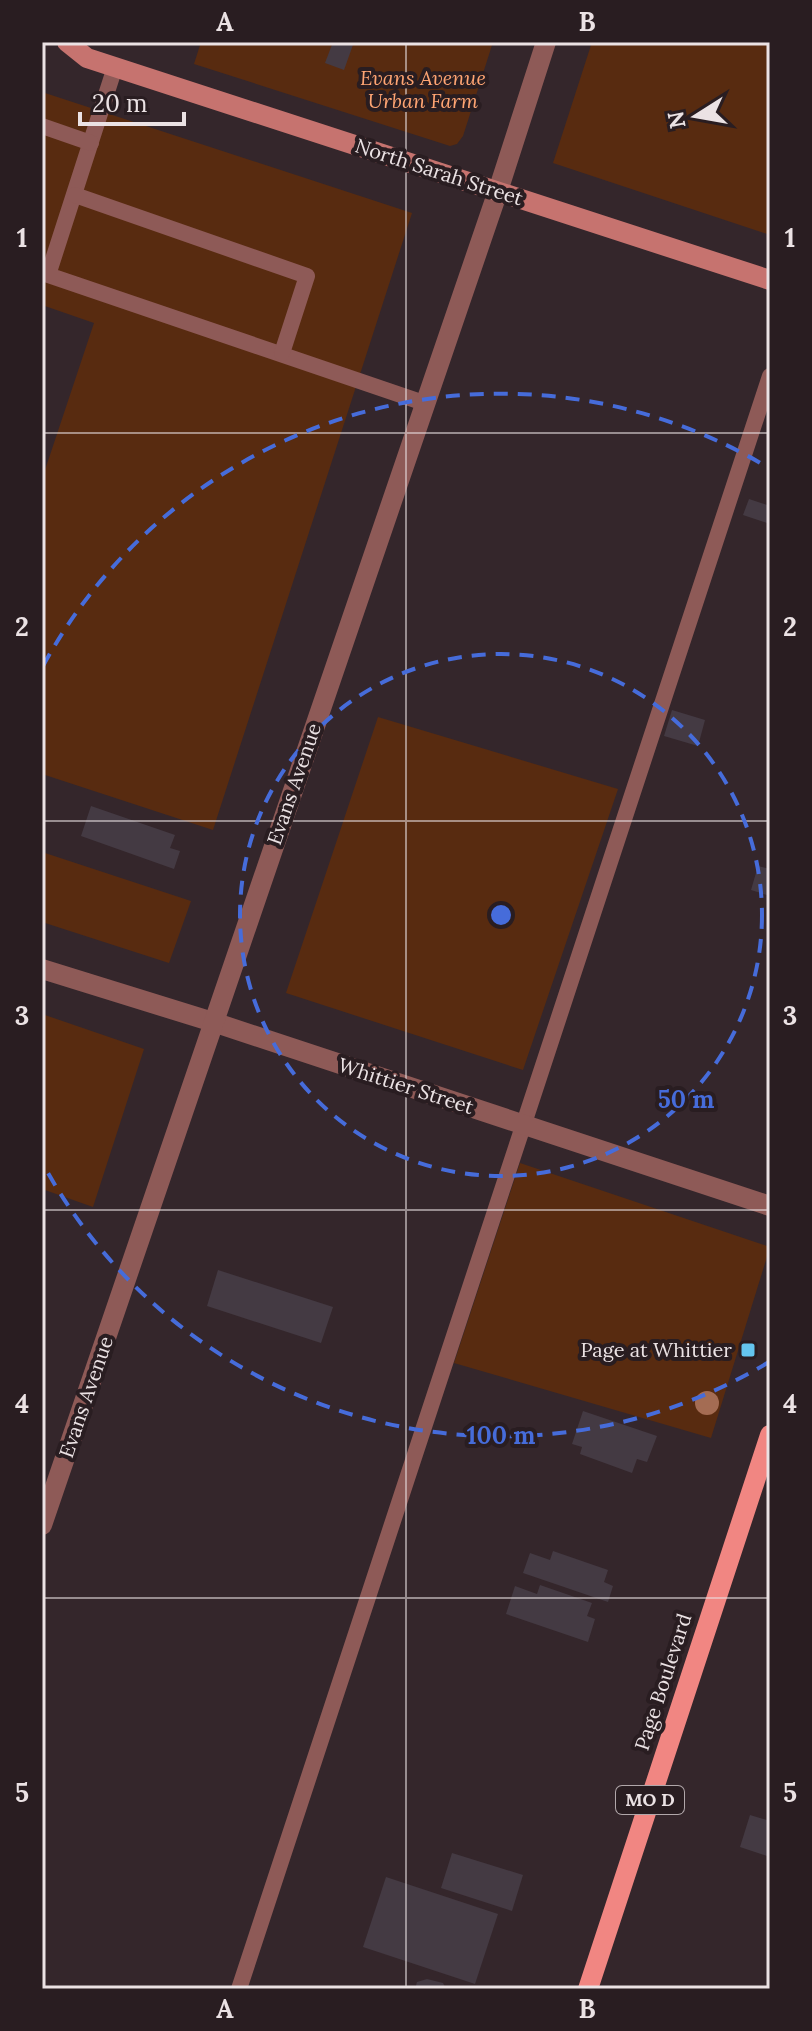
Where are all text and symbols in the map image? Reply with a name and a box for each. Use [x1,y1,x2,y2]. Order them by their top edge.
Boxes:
text: A [216,5,234,38]
text: B [578,5,596,38]
park label: Evans Avenue Urban Farm [360,65,486,113]
scale bar [80,76,184,126]
north arrow [656,76,736,156]
text: 20 m [92,88,148,119]
text: N [661,109,692,131]
street label: North Sarah Street [352,133,526,211]
text: 1 [17,221,27,254]
text: 1 [785,221,795,254]
text: 2 [15,610,29,643]
text: 2 [783,610,797,643]
street label: Evans Avenue [261,720,326,848]
centre of rings [487,901,515,929]
text: 3 [15,999,29,1032]
text: 3 [783,999,797,1032]
street label: Whittier Street [335,1052,477,1119]
text: 50 m [658,1084,714,1115]
street label: Evans Avenue [53,1333,118,1461]
place label: Page at Whittier [580,1337,732,1362]
marker: Page at Whittier [739,1341,757,1359]
text: 4 [15,1387,29,1420]
text: 4 [783,1387,797,1420]
text: 100 m [467,1420,535,1451]
street label: Page Boulevard [629,1610,696,1753]
text: 5 [15,1776,29,1809]
text: 5 [783,1776,797,1809]
road number: MO D [616,1786,684,1814]
text: A [216,1992,234,2025]
text: B [578,1992,596,2025]

